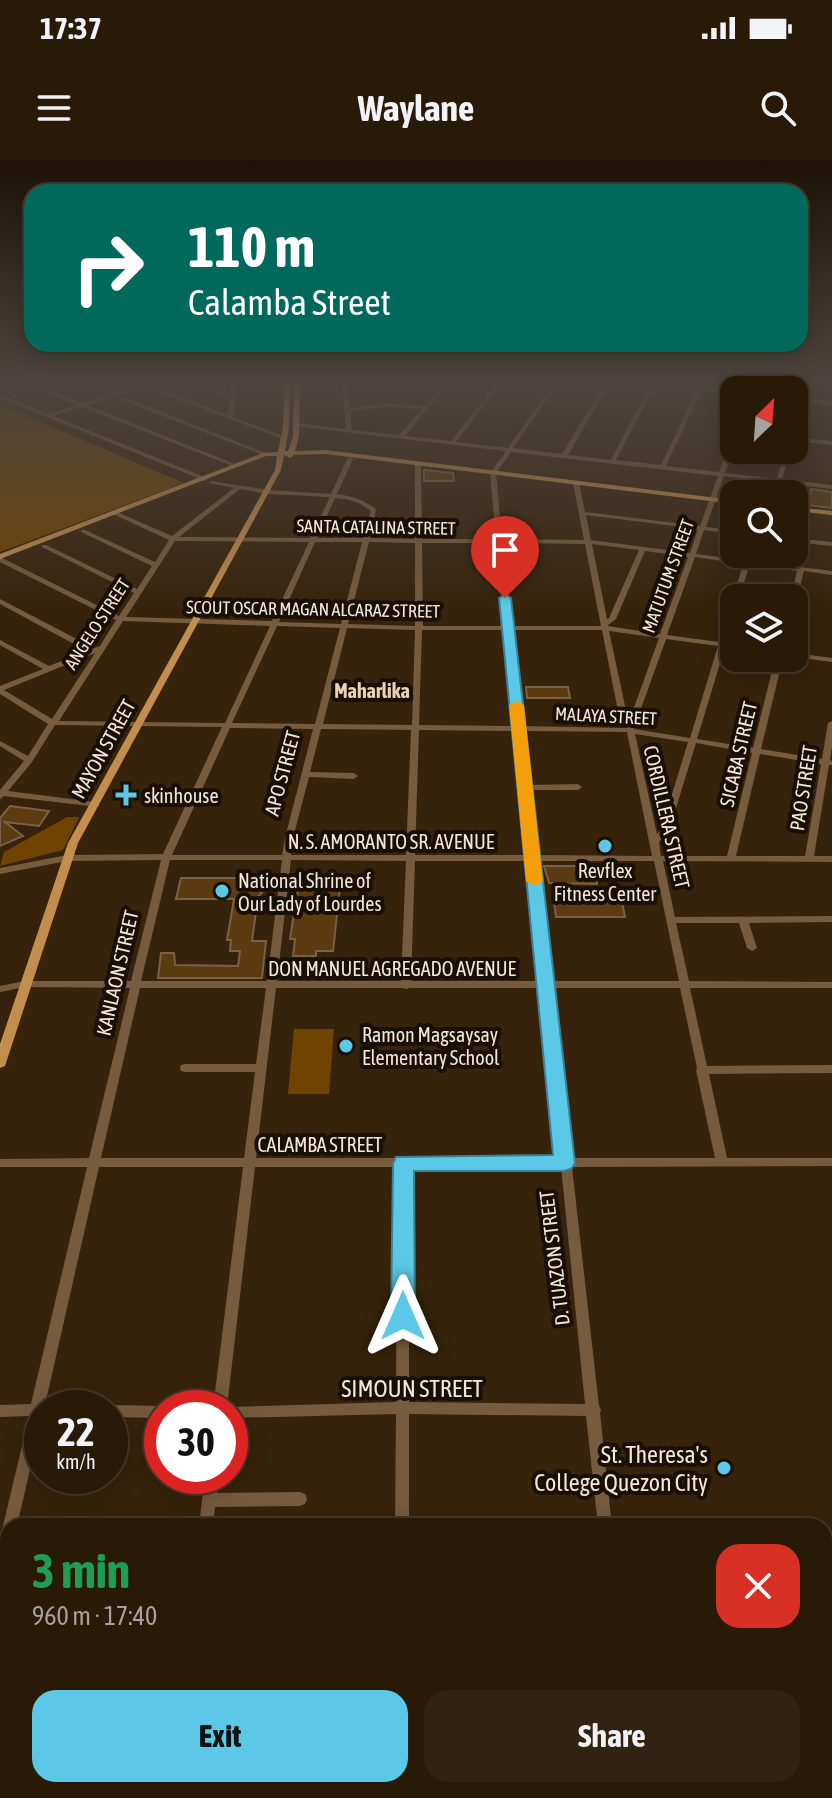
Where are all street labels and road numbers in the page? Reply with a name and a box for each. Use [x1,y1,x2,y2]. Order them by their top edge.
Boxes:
street label: SANTA CATALINA STREET [296,515,456,539]
street label: MATUTUM STREET [638,516,698,636]
street label: ANGELO STREET [60,575,134,673]
street label: SCOUT OSCAR MAGAN ALCARAZ STREET [186,596,440,622]
street label: MAYON STREET [66,695,140,803]
street label: SICABA STREET [715,699,761,809]
street label: MALAYA STREET [555,703,658,729]
street label: APO STREET [260,728,304,818]
street label: CORDILLERA STREET [639,743,695,891]
street label: PAO STREET [785,743,821,832]
street label: N. S. AMORANTO SR. AVENUE [288,830,495,853]
street label: KANLAON STREET [91,908,143,1038]
street label: DON MANUEL AGREGADO AVENUE [268,957,516,980]
street label: CALAMBA STREET [258,1133,383,1156]
street label: D. TUAZON STREET [534,1189,574,1327]
street label: SIMOUN STREET [341,1375,483,1402]

